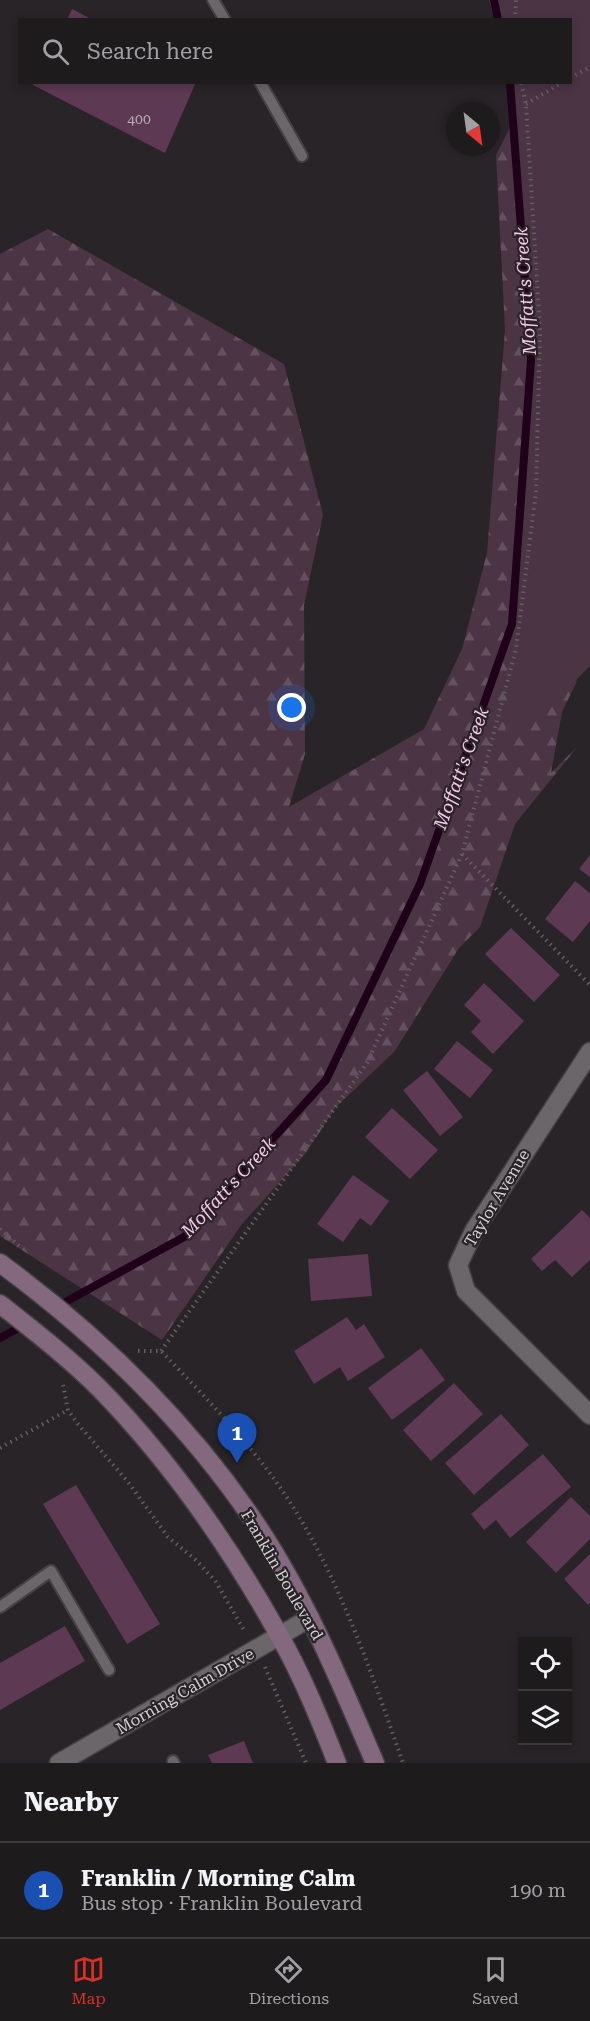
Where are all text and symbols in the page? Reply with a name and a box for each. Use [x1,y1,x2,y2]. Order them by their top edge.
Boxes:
search box [18,18,572,84]
icon: search [39,35,72,68]
text: Search here [87,39,213,64]
north arrow [446,102,500,156]
house number: 400 [127,111,151,127]
water label: Moffatt's Creek [510,226,540,357]
your location [277,693,306,722]
water label: Moffatt's Creek [429,704,493,833]
water label: Moffatt's Creek [176,1133,280,1242]
street label: Taylor Avenue [460,1146,534,1250]
pin: 1 [218,1414,256,1463]
street label: Franklin Boulevard [237,1507,327,1643]
map controls [518,1637,572,1745]
button: locate [518,1637,572,1691]
street label: Morning Calm Drive [113,1644,257,1738]
button: layers [518,1691,572,1745]
text: Nearby [24,1787,118,1817]
text: Franklin / Morning Calm [81,1866,356,1891]
text: 1 [38,1878,49,1902]
text: 190 m [509,1878,566,1902]
text: Bus stop · Franklin Boulevard [81,1891,363,1915]
tab: Map [71,1953,106,2008]
tab: Directions [249,1953,329,2008]
tab: Saved [472,1953,519,2008]

